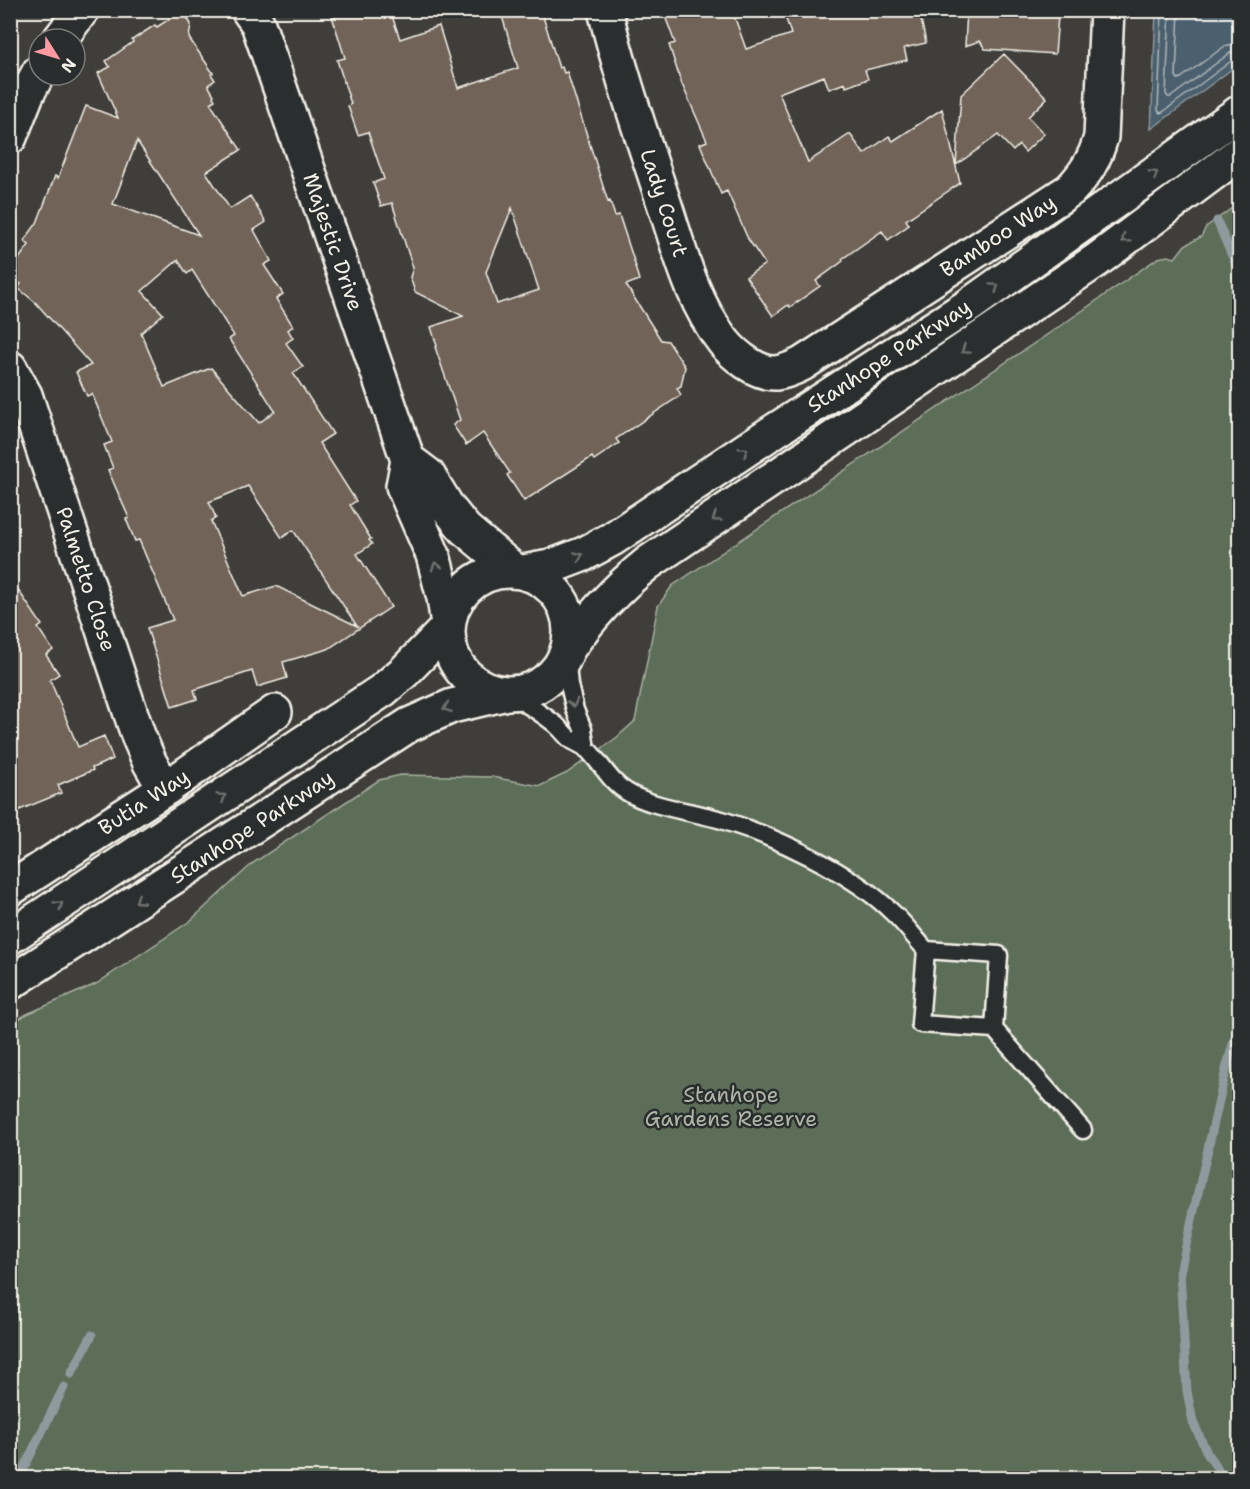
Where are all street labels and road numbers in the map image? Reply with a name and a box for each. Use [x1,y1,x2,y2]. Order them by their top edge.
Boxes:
street label: Lady Court [633,145,695,261]
street label: Majestic Drive [296,170,370,314]
street label: Bamboo Way [935,188,1061,284]
street label: Stanhope Parkway [802,293,976,419]
street label: Palmetto Close [49,503,123,655]
street label: Butia Way [93,762,195,842]
street label: Stanhope Parkway [165,764,339,890]

